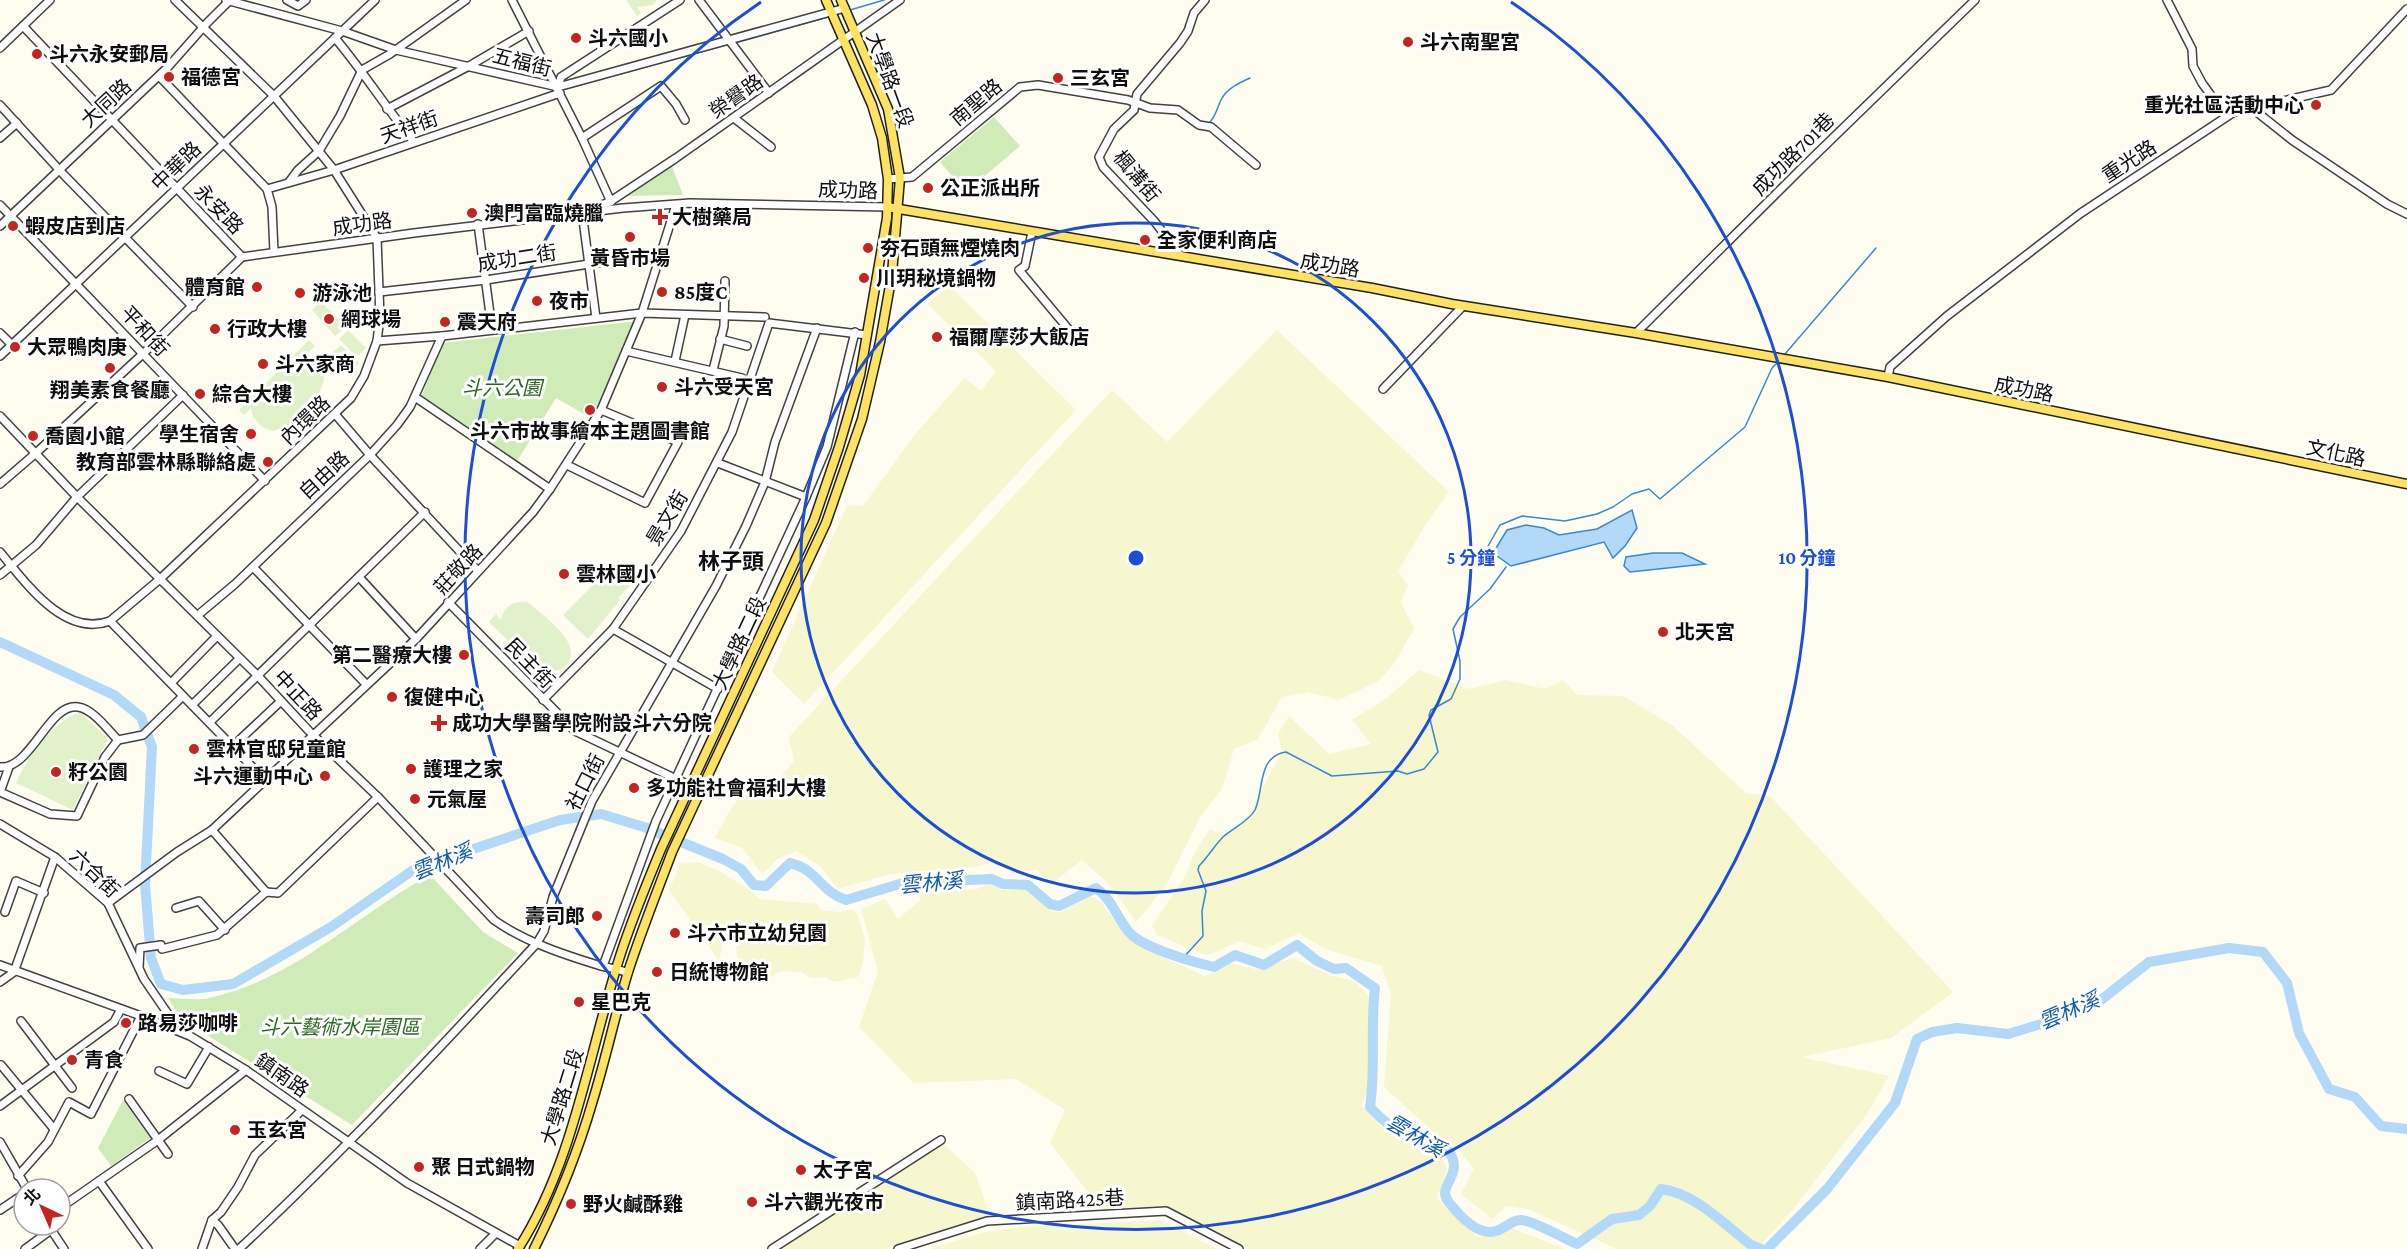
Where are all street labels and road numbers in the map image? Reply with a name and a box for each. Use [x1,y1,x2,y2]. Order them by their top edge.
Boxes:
street label: 大學路一段 [863,29,917,131]
street label: 五福街 [490,44,554,80]
street label: 榮譽路 [705,70,767,122]
street label: 大同路 [77,74,135,132]
street label: 南聖路 [946,74,1006,130]
street label: 天祥街 [377,107,441,147]
street label: 成功路701巷 [1747,108,1839,200]
street label: 重光路 [2098,135,2160,187]
street label: 中華路 [147,137,205,195]
street label: 楓溝街 [1109,146,1165,206]
street label: 成功路 [818,178,878,202]
street label: 永安路 [190,180,248,238]
street label: 成功路 [331,209,393,239]
street label: 成功二街 [476,241,558,275]
street label: 成功路 [1299,249,1361,281]
street label: 平和街 [116,302,174,360]
street label: 成功路 [1992,372,2056,406]
street label: 內環路 [276,391,334,449]
street label: 文化路 [2304,436,2368,470]
street label: 自由路 [295,446,353,504]
street label: 景文街 [642,487,692,549]
street label: 莊敬路 [429,540,487,598]
street label: 大學路二段 [708,593,770,693]
street label: 民主街 [501,634,559,692]
street label: 中正路 [269,666,327,724]
street label: 社口街 [562,750,608,814]
street label: 六合街 [66,844,124,902]
street label: 大學路二段 [537,1046,587,1148]
street label: 鎮南路 [251,1049,313,1101]
street label: 鎮南路425巷 [1015,1186,1125,1214]

